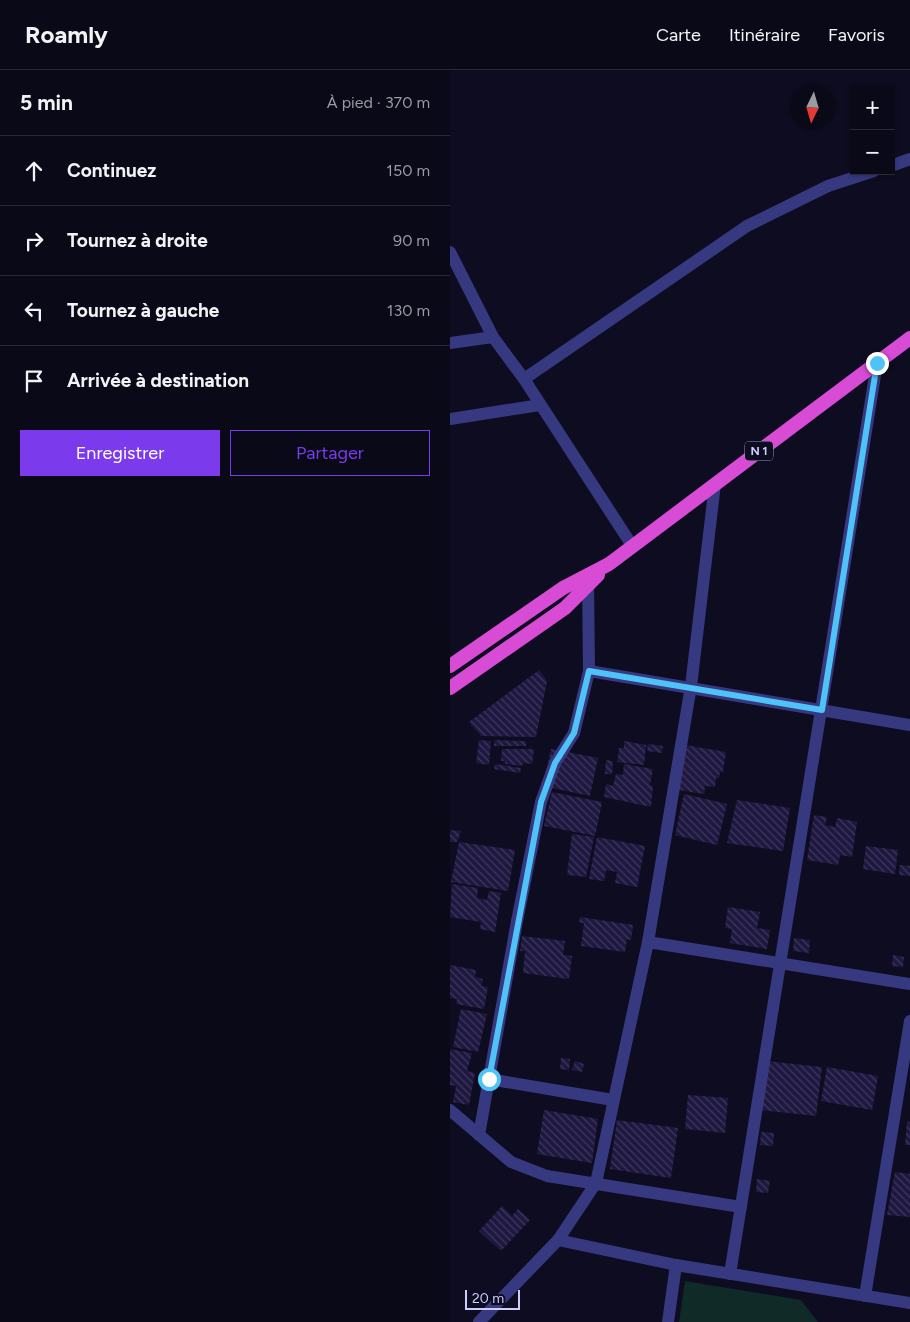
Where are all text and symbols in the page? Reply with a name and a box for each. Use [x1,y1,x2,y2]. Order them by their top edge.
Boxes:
text: Roamly [25,20,108,49]
text: Carte [656,24,701,46]
text: Itinéraire [729,24,800,46]
text: Favoris [828,24,885,46]
north arrow [790,85,835,130]
map controls [850,85,895,175]
button: + [850,85,895,130]
text: 5 min [20,90,73,115]
text: À pied · 370 m [327,93,430,112]
button: − [850,130,895,175]
icon: ahead [20,157,48,185]
text: Continuez [67,159,156,182]
text: 150 m [386,161,430,180]
icon: right [20,227,48,255]
text: Tournez à droite [67,229,208,252]
text: 90 m [393,231,430,250]
icon: left [20,297,48,325]
text: Tournez à gauche [67,299,219,322]
text: 130 m [387,301,430,320]
route end [866,352,889,375]
icon: arrive [20,367,48,395]
text: Arrivée à destination [67,369,249,392]
button: Enregistrer [20,430,220,476]
button: Partager [230,430,430,476]
road number: N 1 [745,442,773,461]
route start [478,1068,501,1091]
scale bar [465,1287,520,1310]
text: 20 m [472,1290,504,1307]

